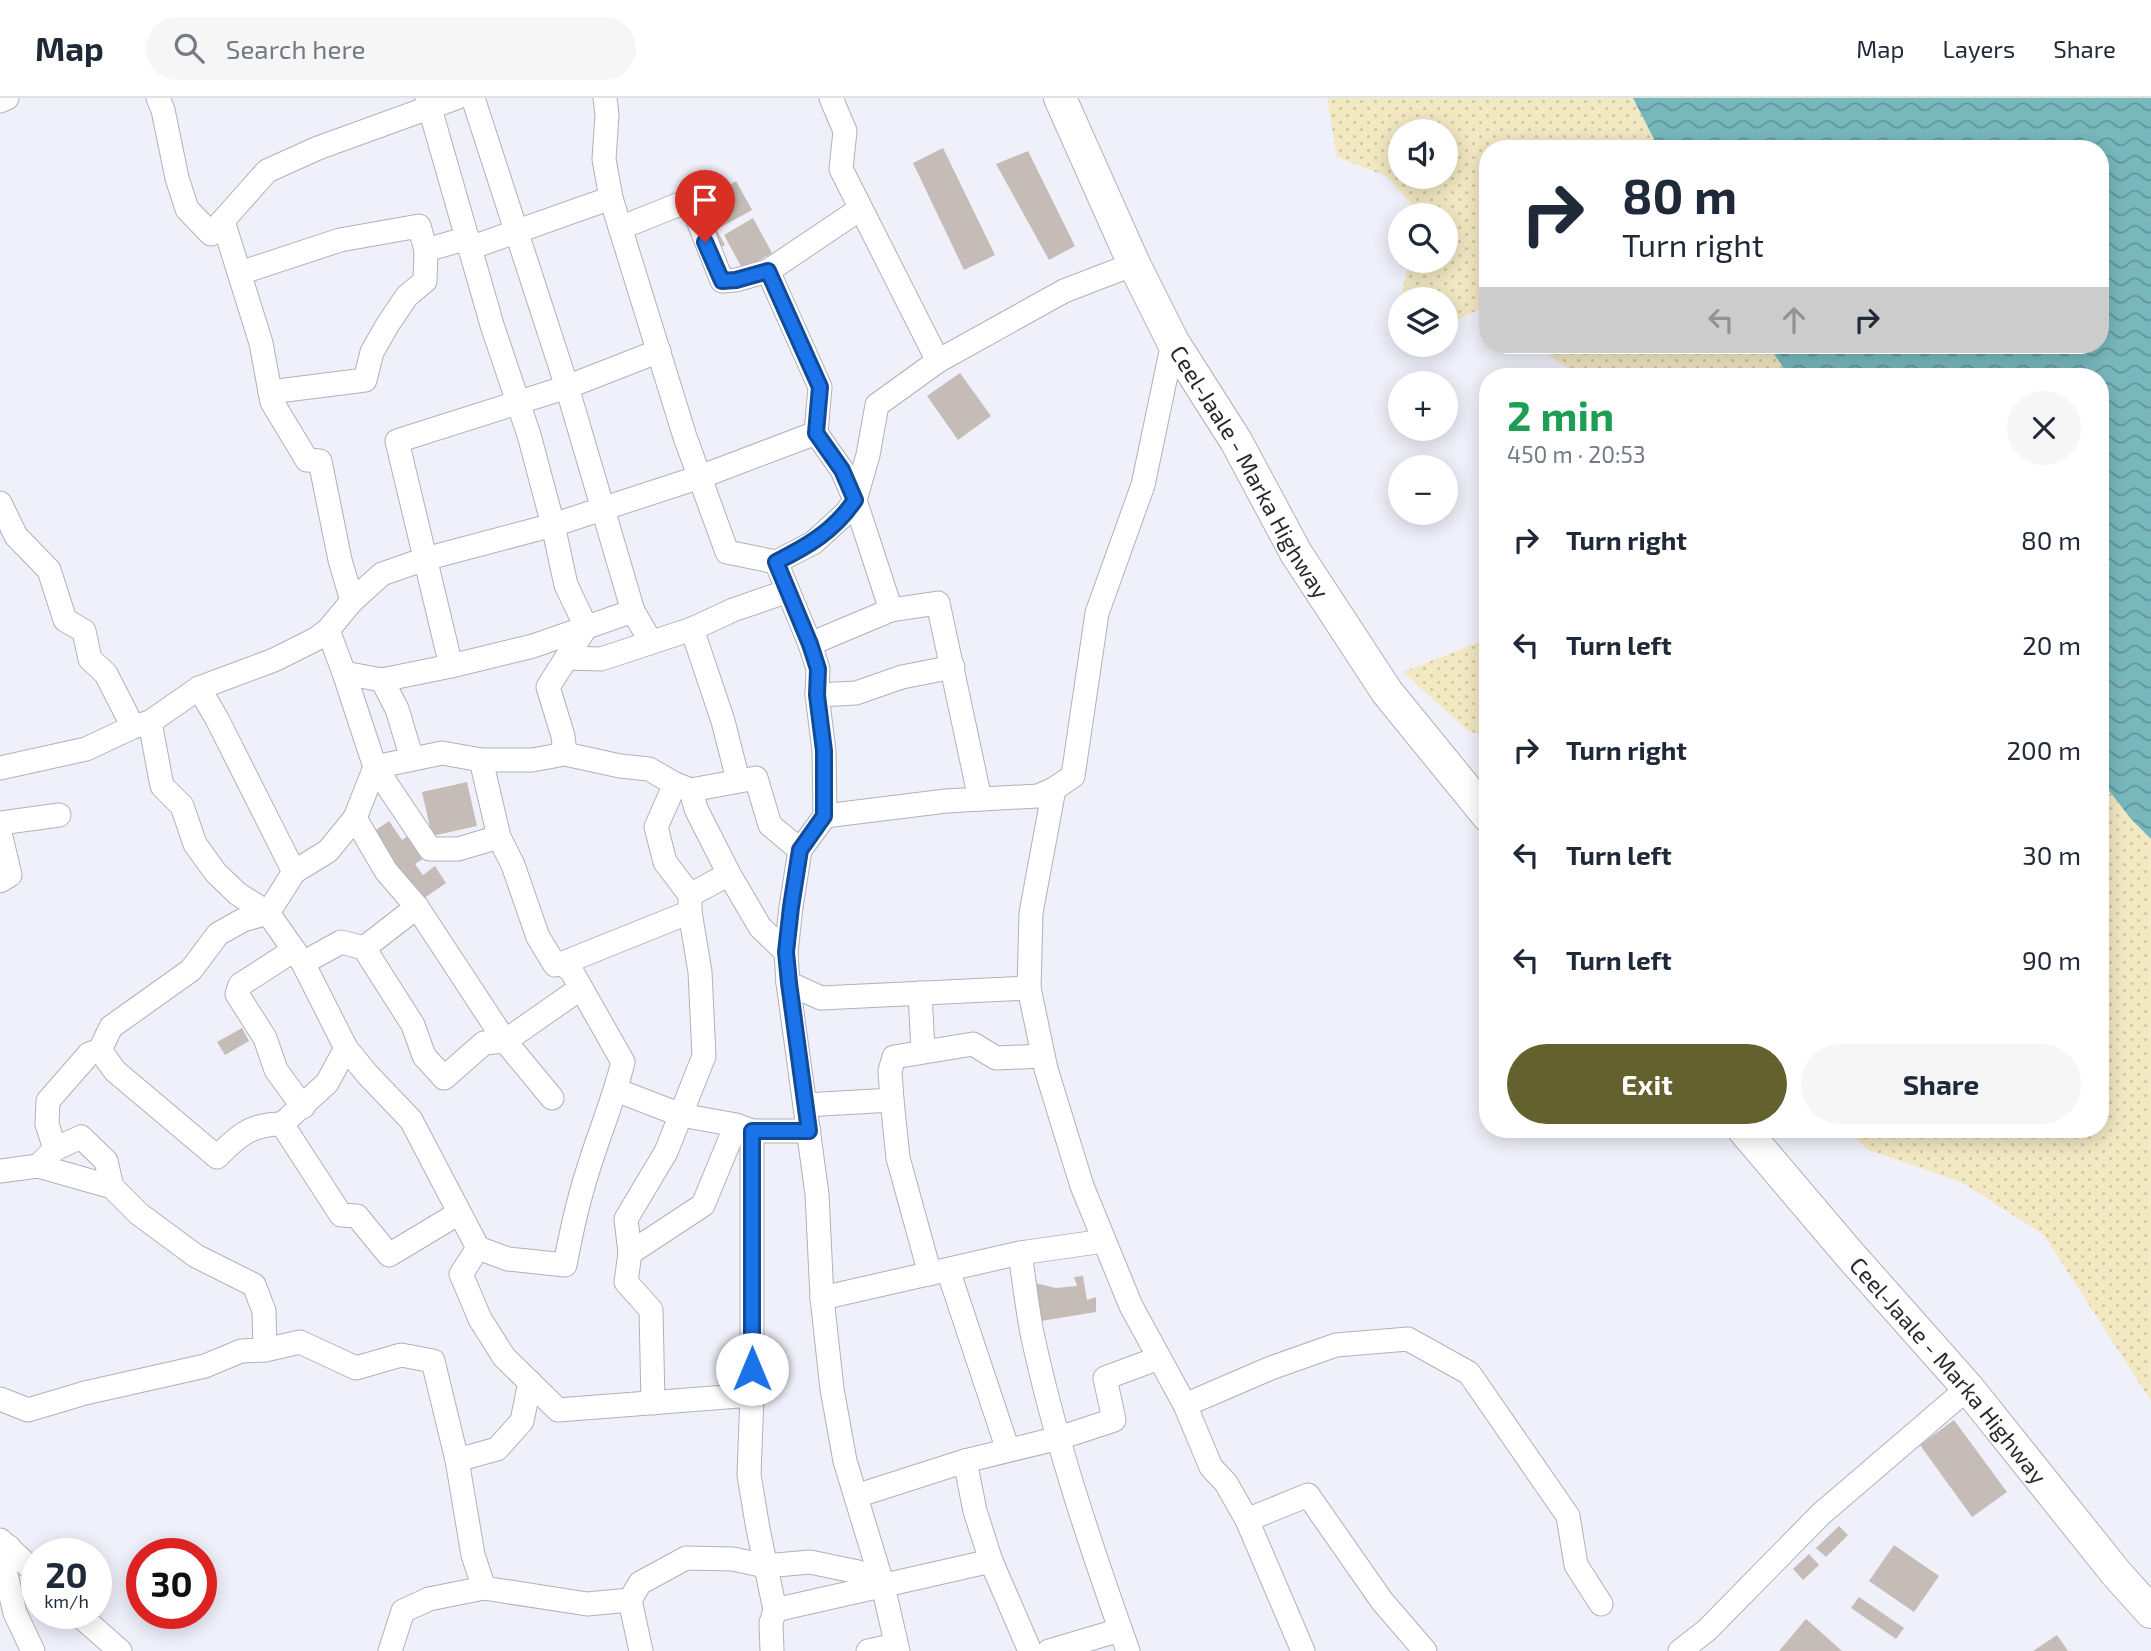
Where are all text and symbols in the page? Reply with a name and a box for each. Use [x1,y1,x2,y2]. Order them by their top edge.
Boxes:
search box [146,17,636,80]
text: Map [35,28,104,68]
icon: search [170,29,208,67]
text: Search here [226,33,365,64]
text: Map [1856,34,1904,63]
text: Layers [1942,34,2015,63]
text: Share [2053,34,2116,63]
map controls [1388,119,1458,525]
button: sound [1388,119,1458,189]
text: 80 m [1622,165,1737,224]
icon: right [1507,168,1598,259]
pin [675,170,735,242]
icon: arrive [686,181,724,219]
button: search [1388,203,1458,273]
text: Turn right [1622,225,1764,263]
button: layers [1388,287,1458,357]
icon: left [1702,301,1740,339]
icon: ahead [1775,301,1813,339]
icon: right [1848,301,1886,339]
street label: Ceel-Jaale - Marka Highway [1165,340,1336,604]
button: + [1388,371,1458,441]
text: 2 min [1507,389,1614,439]
button: close [2007,391,2081,465]
text: 450 m · 20:53 [1507,440,1646,468]
button: − [1388,455,1458,525]
icon: right [1507,521,1545,559]
text: Turn right [1566,524,1687,555]
text: 80 m [2021,524,2081,555]
icon: left [1507,626,1545,664]
text: Turn left [1566,629,1672,660]
text: 20 m [2022,629,2081,660]
icon: right [1507,731,1545,769]
text: Turn right [1566,734,1687,765]
text: 200 m [2006,734,2081,765]
icon: left [1507,836,1545,874]
text: Turn left [1566,839,1672,870]
text: 30 m [2022,839,2081,870]
icon: left [1507,941,1545,979]
text: Turn left [1566,944,1672,975]
text: 90 m [2022,944,2081,975]
button: Exit [1507,1044,1787,1124]
button: Share [1801,1044,2081,1124]
street label: Ceel-Jaale - Marka Highway [1844,1251,2053,1489]
position arrow [715,1332,789,1406]
speed limit sign: 30 [126,1538,217,1629]
text: 20 [45,1553,88,1595]
text: km/h [44,1590,89,1612]

